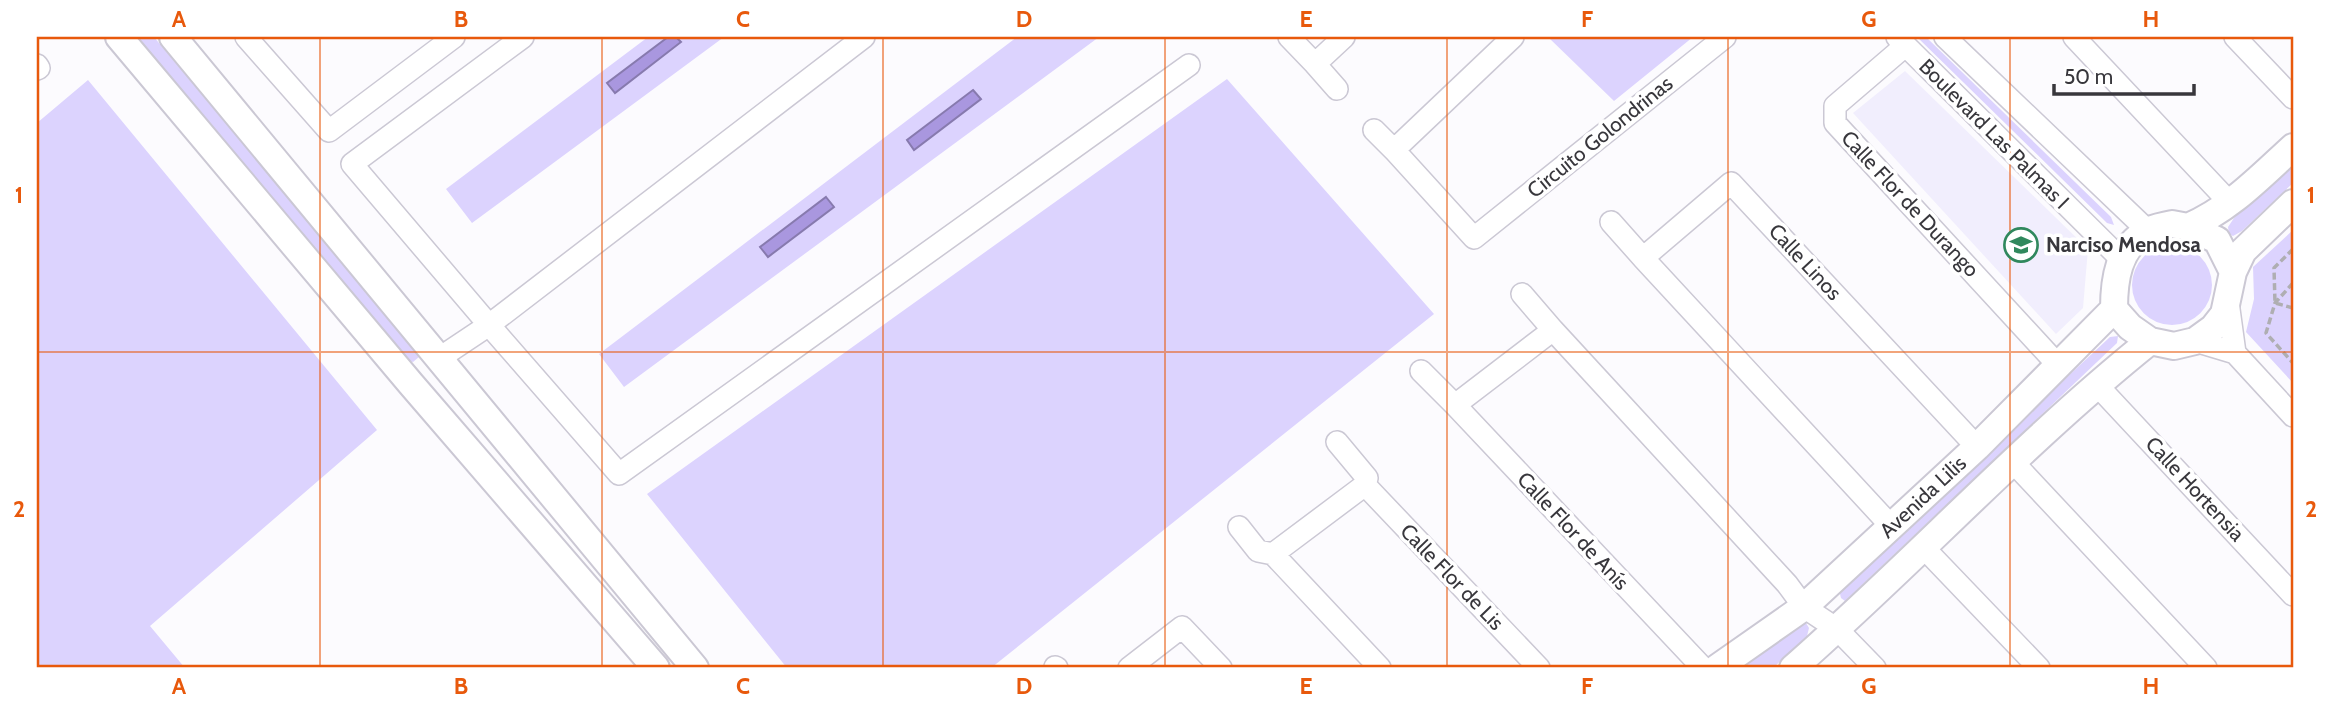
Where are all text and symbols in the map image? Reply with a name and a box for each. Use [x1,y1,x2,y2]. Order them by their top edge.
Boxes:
text: A [172,5,187,33]
text: B [454,5,468,33]
text: C [736,5,750,33]
text: D [1016,5,1032,33]
text: E [1299,5,1313,33]
text: F [1581,5,1593,33]
text: G [1861,5,1877,33]
text: H [2143,5,2159,33]
scale bar [2054,52,2194,96]
street label: Boulevard Las Palmas I [1914,54,2074,214]
text: 50 m [2064,64,2113,89]
street label: Circuito Golondrinas [1522,70,1678,203]
street label: Calle Flor de Durango [1836,125,1985,282]
text: 1 [15,181,23,209]
text: 1 [2307,181,2315,209]
street label: Calle Linos [1764,218,1847,305]
school or university icon: Narciso Mendosa [2002,226,2040,264]
place label: Narciso Mendosa [2046,232,2201,257]
street label: Calle Hortensia [2141,431,2250,546]
street label: Avenida Lilis [1874,450,1971,543]
street label: Calle Flor de Anís [1512,467,1635,595]
text: 2 [13,495,25,523]
text: 2 [2305,495,2317,523]
street label: Calle Flor de Lis [1395,518,1509,635]
text: A [172,672,187,700]
text: B [454,672,468,700]
text: C [736,672,750,700]
text: D [1016,672,1032,700]
text: E [1299,672,1313,700]
text: F [1581,672,1593,700]
text: G [1861,672,1877,700]
text: H [2143,672,2159,700]

